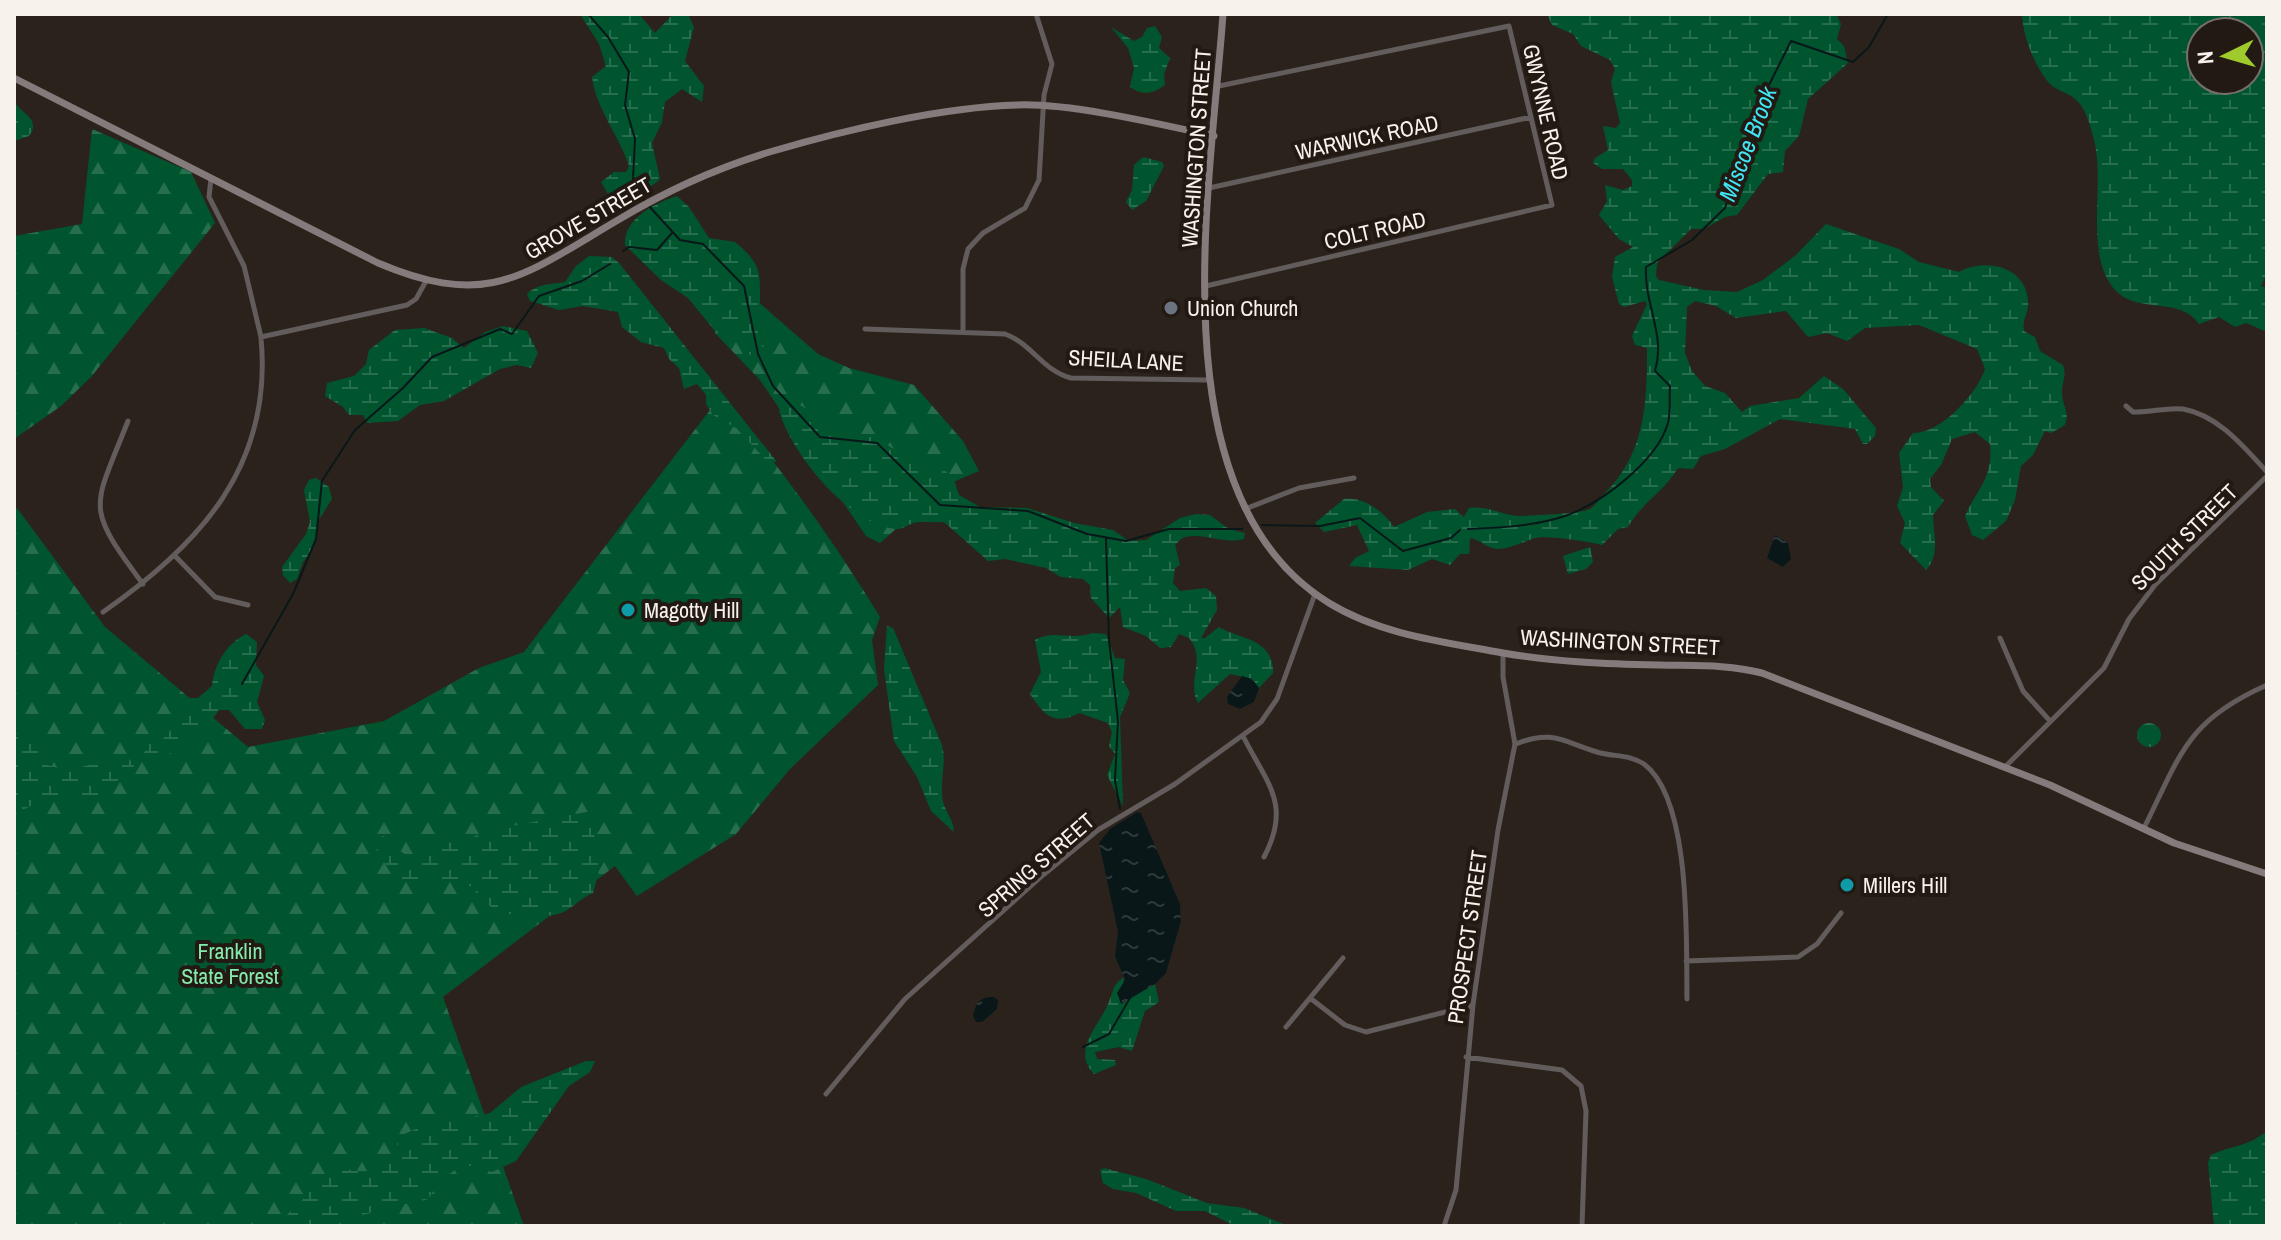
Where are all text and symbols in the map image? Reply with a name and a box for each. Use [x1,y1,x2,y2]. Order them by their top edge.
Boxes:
north arrow [2185,16,2265,96]
street label: GWYNNE ROAD [1516,41,1576,183]
street label: WASHINGTON STREET [1174,47,1218,249]
text: N [2190,50,2221,66]
water label: Miscoe Brook [1711,81,1784,206]
street label: WARWICK ROAD [1293,107,1441,167]
street label: GROVE STREET [519,170,657,266]
street label: COLT ROAD [1321,204,1429,256]
place label: Union Church [1187,293,1298,323]
marker: Union Church [1162,299,1180,317]
street label: SHEILA LANE [1068,342,1184,378]
street label: SOUTH STREET [2124,477,2244,597]
place label: Magotty Hill [644,595,739,625]
marker: Magotty Hill [619,601,637,619]
street label: WASHINGTON STREET [1520,622,1720,662]
street label: SPRING STREET [971,806,1101,924]
street label: PROSPECT STREET [1440,848,1494,1026]
place label: Millers Hill [1863,870,1947,900]
marker: Millers Hill [1838,876,1856,894]
park label: Franklin State Forest [181,936,279,991]

